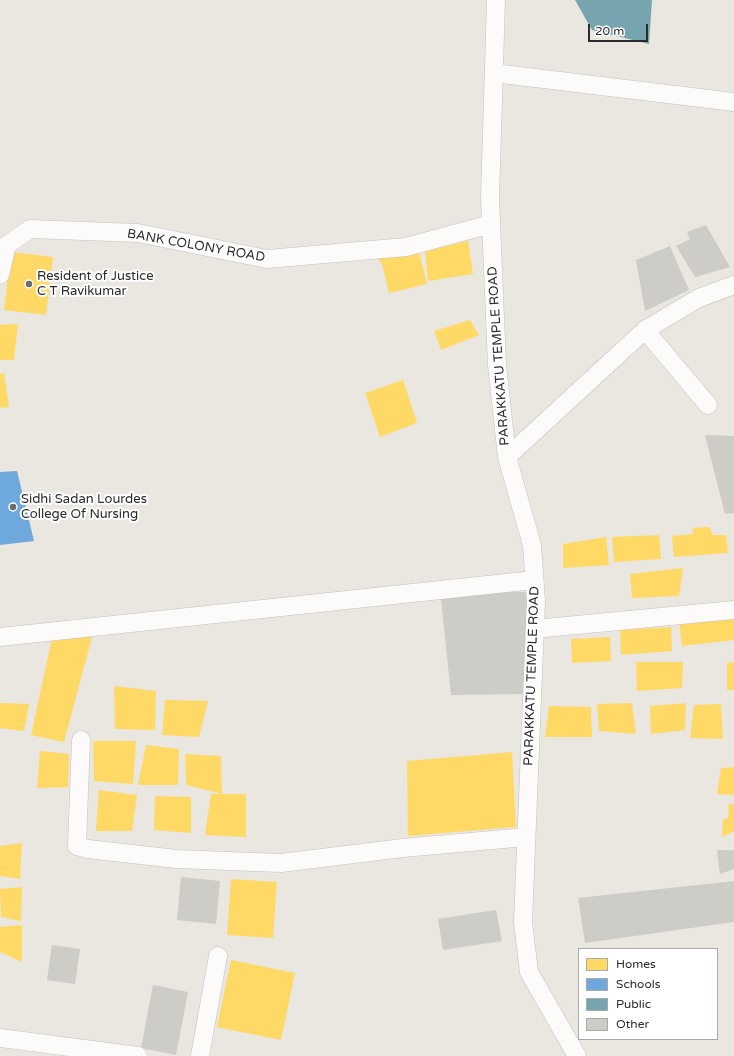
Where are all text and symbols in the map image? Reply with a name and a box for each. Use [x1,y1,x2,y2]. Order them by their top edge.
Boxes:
scale bar [590,16,650,42]
text: 20 m [595,24,624,38]
street label: BANK COLONY ROAD [126,226,266,266]
street label: PARAKKATU TEMPLE ROAD [485,266,513,446]
place label: Resident of Justice C T Ravikumar [37,269,154,300]
marker: Resident of Justice C T Ravikumar [24,279,34,289]
place label: Sidhi Sadan Lourdes College Of Nursing [21,492,147,523]
marker: Sidhi Sadan Lourdes College Of Nursing [8,502,18,512]
street label: PARAKKATU TEMPLE ROAD [521,586,543,766]
legend [578,948,718,1040]
text: Homes [616,957,656,971]
text: Schools [616,977,660,991]
text: Public [616,997,651,1011]
text: Other [616,1017,649,1031]

